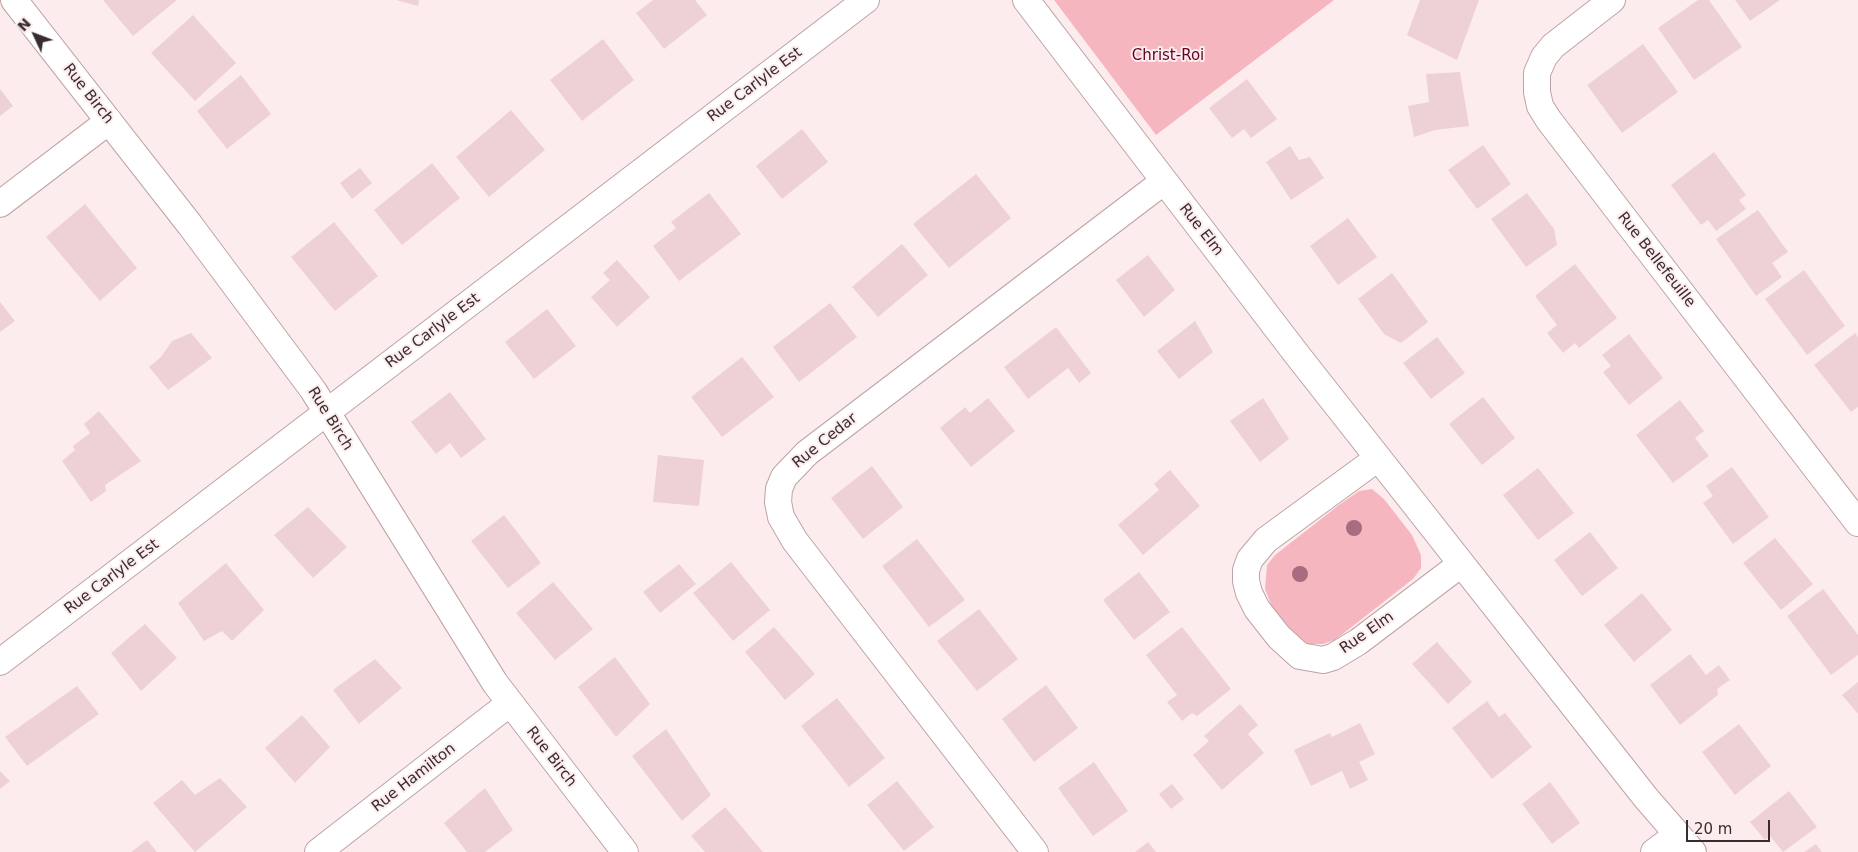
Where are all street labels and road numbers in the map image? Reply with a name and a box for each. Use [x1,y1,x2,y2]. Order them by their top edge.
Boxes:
street label: Rue Carlyle Est [704,44,806,126]
street label: Rue Birch [59,60,117,128]
street label: Rue Elm [1175,200,1227,260]
street label: Rue Bellefeuille [1613,209,1699,311]
street label: Rue Carlyle Est [382,290,484,372]
street label: Rue Birch [303,384,357,454]
street label: Rue Cedar [789,410,861,472]
street label: Rue Carlyle Est [61,536,163,618]
street label: Rue Elm [1337,608,1397,658]
street label: Rue Birch [522,723,580,791]
street label: Rue Hamilton [369,740,459,816]

